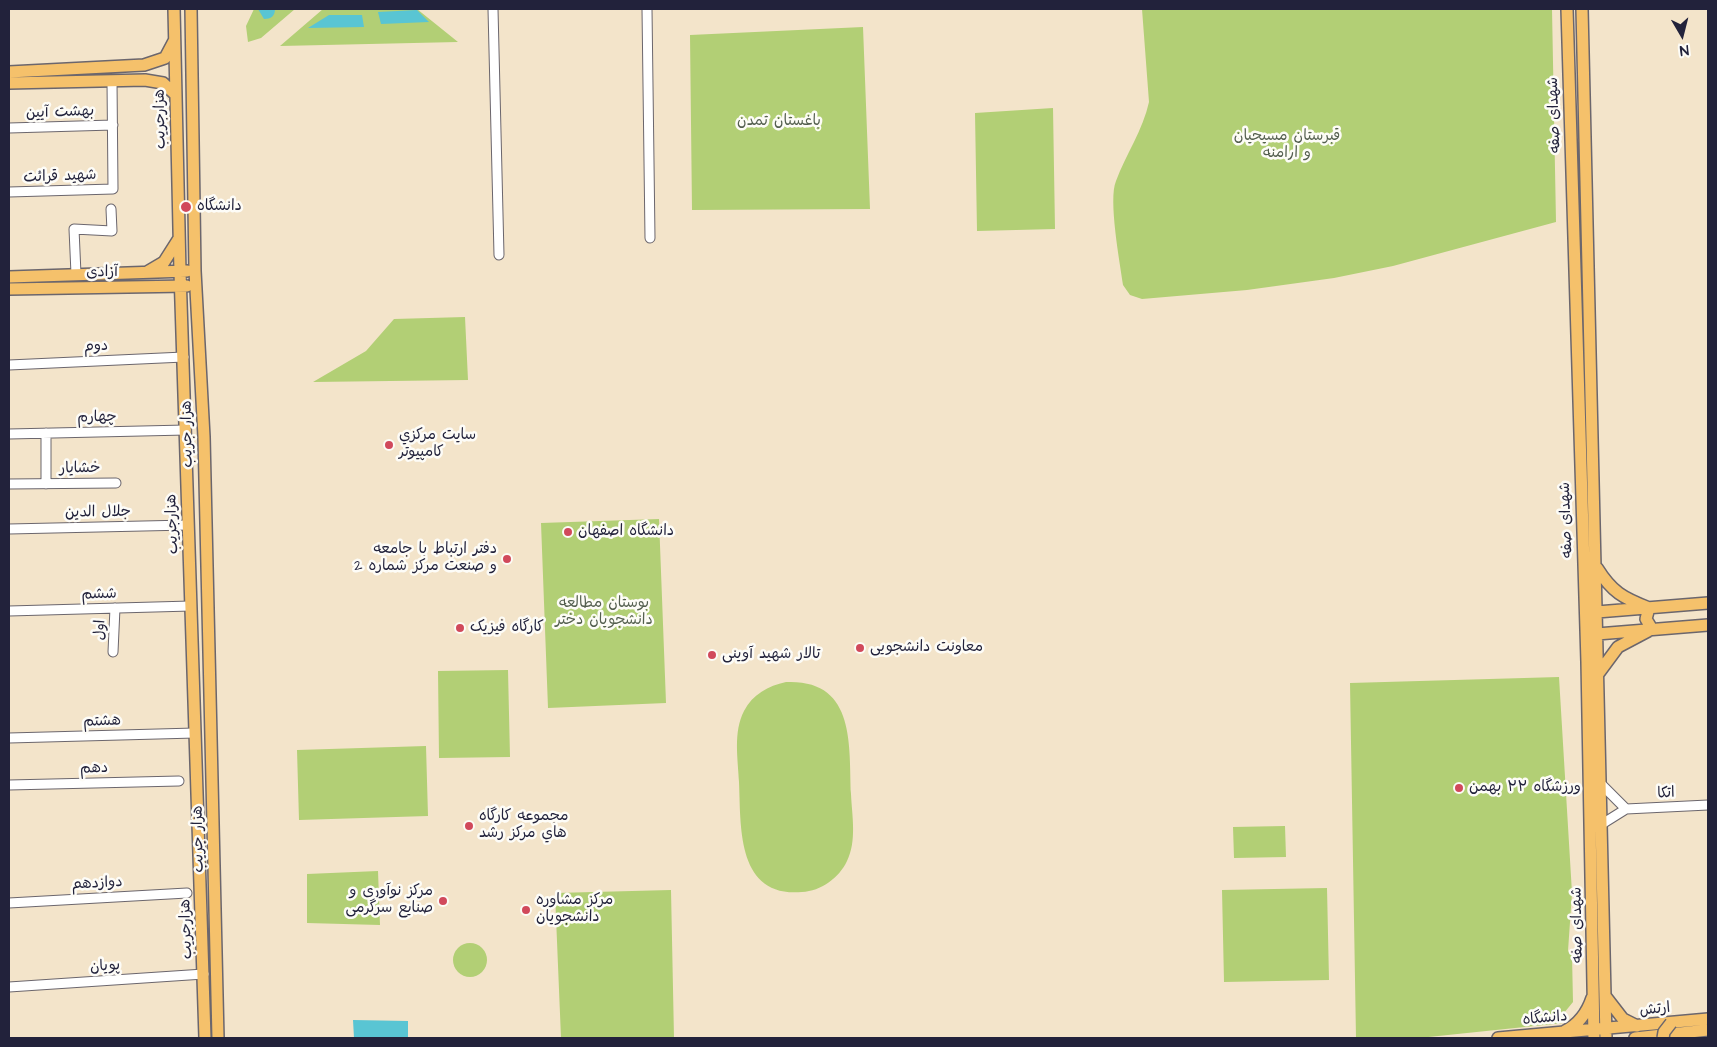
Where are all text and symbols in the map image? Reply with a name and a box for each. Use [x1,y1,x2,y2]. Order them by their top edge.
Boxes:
north arrow [1657,10,1707,60]
text: N [1678,39,1690,60]
street label: شهدای صفه [1545,77,1565,153]
street label: هزارجریب [151,89,171,149]
street label: بهشت آیین [25,103,95,123]
park label: باغستان تمدن [737,113,821,131]
park label: قبرستان مسیحیان و ارامنه [1234,128,1340,163]
street label: شهید قرائت [23,167,97,187]
place label: دانشگاه [197,198,242,216]
marker: دانشگاه [179,200,193,214]
street label: آزادی [86,264,118,282]
street label: دوم [83,337,109,357]
street label: هزار جریب [178,400,198,468]
street label: چهارم [77,409,117,427]
place label: سايت مرکزي کامپيوتر [399,427,476,462]
marker: سايت مرکزي کامپيوتر [383,439,395,451]
street label: خشایار [59,460,101,478]
street label: شهدای صفه [1557,482,1577,558]
street label: هزارجریب [163,494,183,554]
street label: جلال الدین [65,503,131,523]
place label: دانشگاه اصفهان [578,523,674,541]
marker: دانشگاه اصفهان [562,526,574,538]
place label: دفتر ارتباط با جامعه و صنعت مرکز شماره 2 [354,541,497,576]
marker: دفتر ارتباط با جامعه و صنعت مرکز شماره 2 [501,553,513,565]
street label: ششم [81,585,117,605]
park label: بوستان مطالعه دانشجویان دختر [555,595,653,630]
street label: اول [92,619,110,641]
place label: کارگاه فیزیک [470,619,544,637]
marker: کارگاه فیزیک [454,622,466,634]
place label: معاونت دانشجویی [870,639,983,657]
marker: معاونت دانشجویی [854,642,866,654]
place label: تالار شهید آوینی [722,646,820,664]
marker: تالار شهید آوینی [706,649,718,661]
street label: هشتم [83,712,121,732]
street label: دهم [80,760,108,778]
place label: ورزشگاه ۲۲ بهمن [1469,779,1581,797]
marker: ورزشگاه ۲۲ بهمن [1453,782,1465,794]
street label: اتکا [1657,785,1675,803]
street label: هزار جریب [189,805,209,873]
place label: مجموعه کارگاه هاي مرکز رشد [479,808,568,843]
marker: مجموعه کارگاه هاي مرکز رشد [463,820,475,832]
street label: دوازدهم [71,874,123,894]
place label: مرکز نوآوری و صنایع سرگرمی [345,883,433,918]
street label: شهدای صفه [1568,887,1588,963]
place label: مرکز مشاوره دانشجویان [536,892,613,927]
marker: مرکز نوآوری و صنایع سرگرمی [437,895,449,907]
street label: هزارجریب [177,899,197,959]
marker: مرکز مشاوره دانشجویان [520,904,532,916]
street label: پویان [89,957,121,977]
street label: ارتش [1639,999,1671,1021]
street label: دانشگاه [1522,1008,1568,1030]

